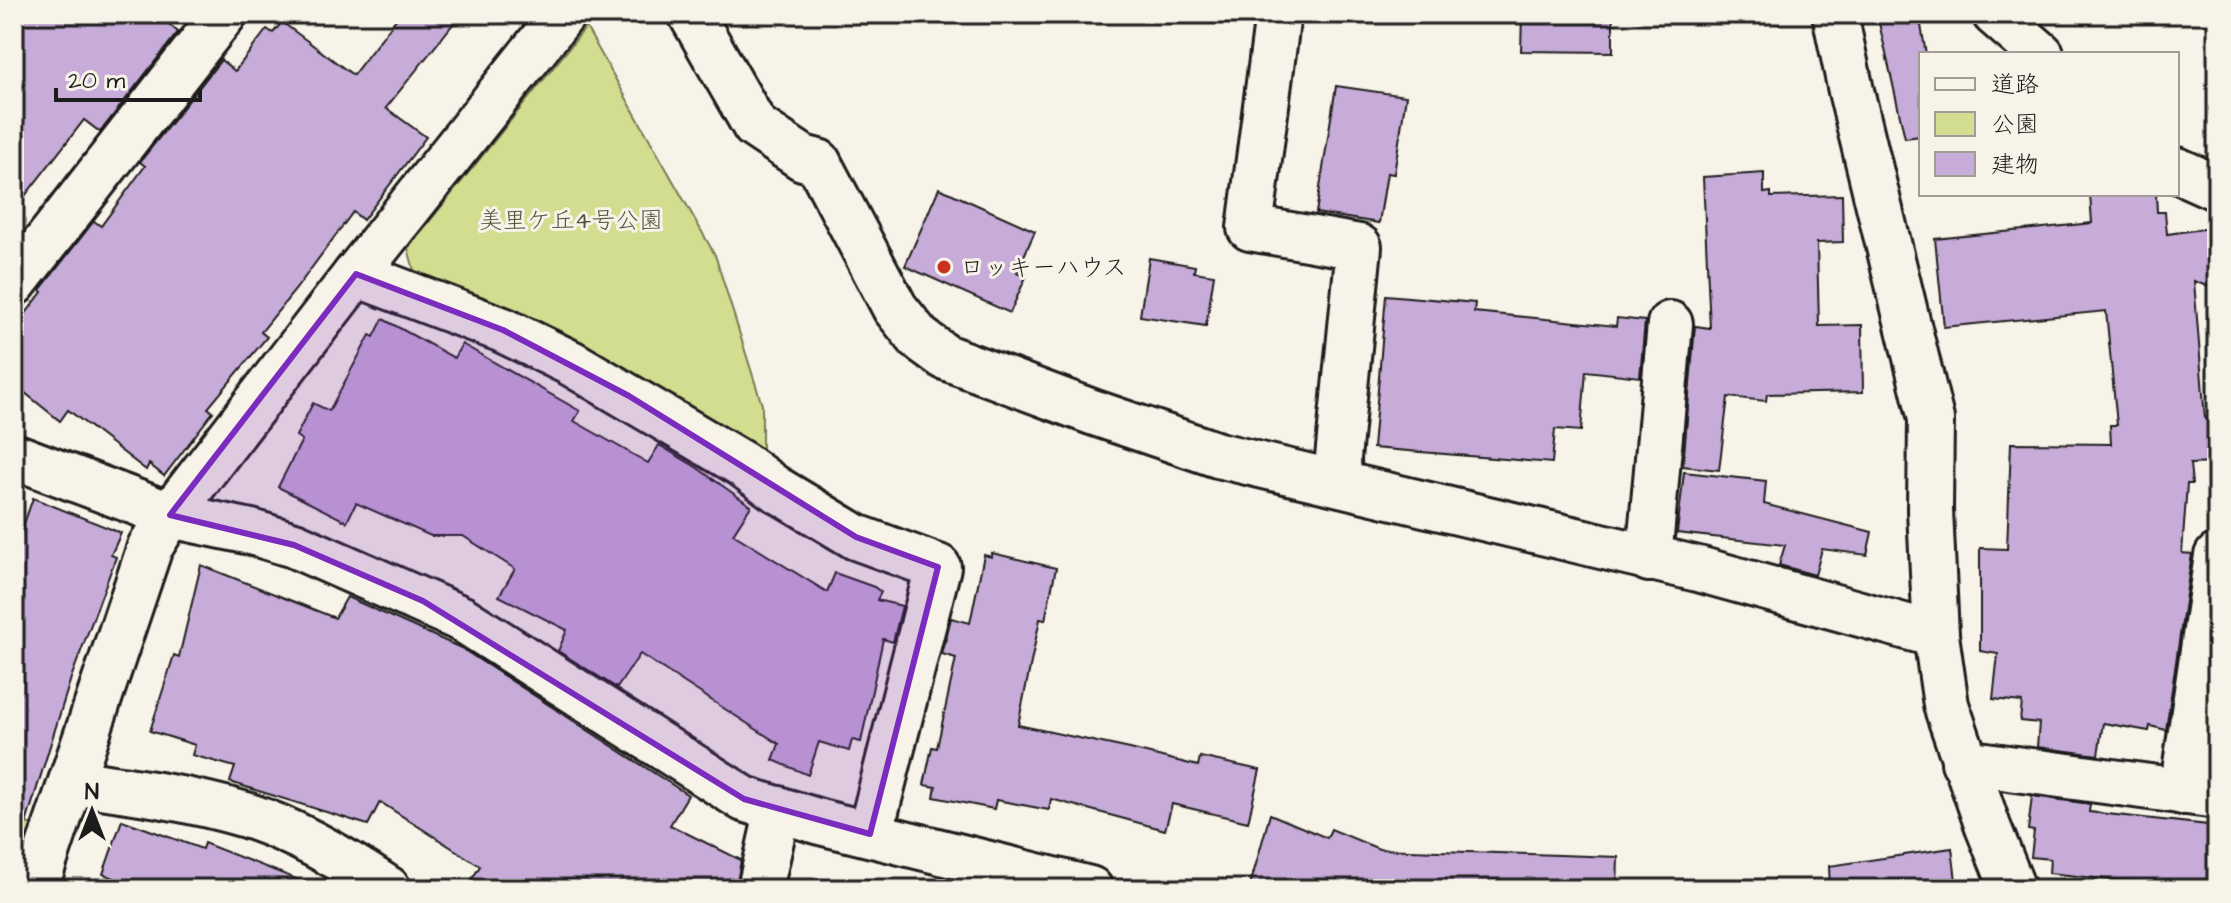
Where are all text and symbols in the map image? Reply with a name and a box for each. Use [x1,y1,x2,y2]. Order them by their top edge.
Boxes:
scale bar [56,52,200,102]
legend [1919,52,2179,196]
text: 20 m [68,64,125,98]
text: 道路 [1991,68,2039,102]
text: 公園 [1991,108,2039,142]
text: 建物 [1991,148,2039,182]
park label: 美里ケ丘4号公園 [479,204,663,238]
place label: ロッキーハウス [960,251,1127,285]
marker: ロッキーハウス [935,258,953,276]
north arrow [52,771,132,851]
text: N [85,777,99,808]

